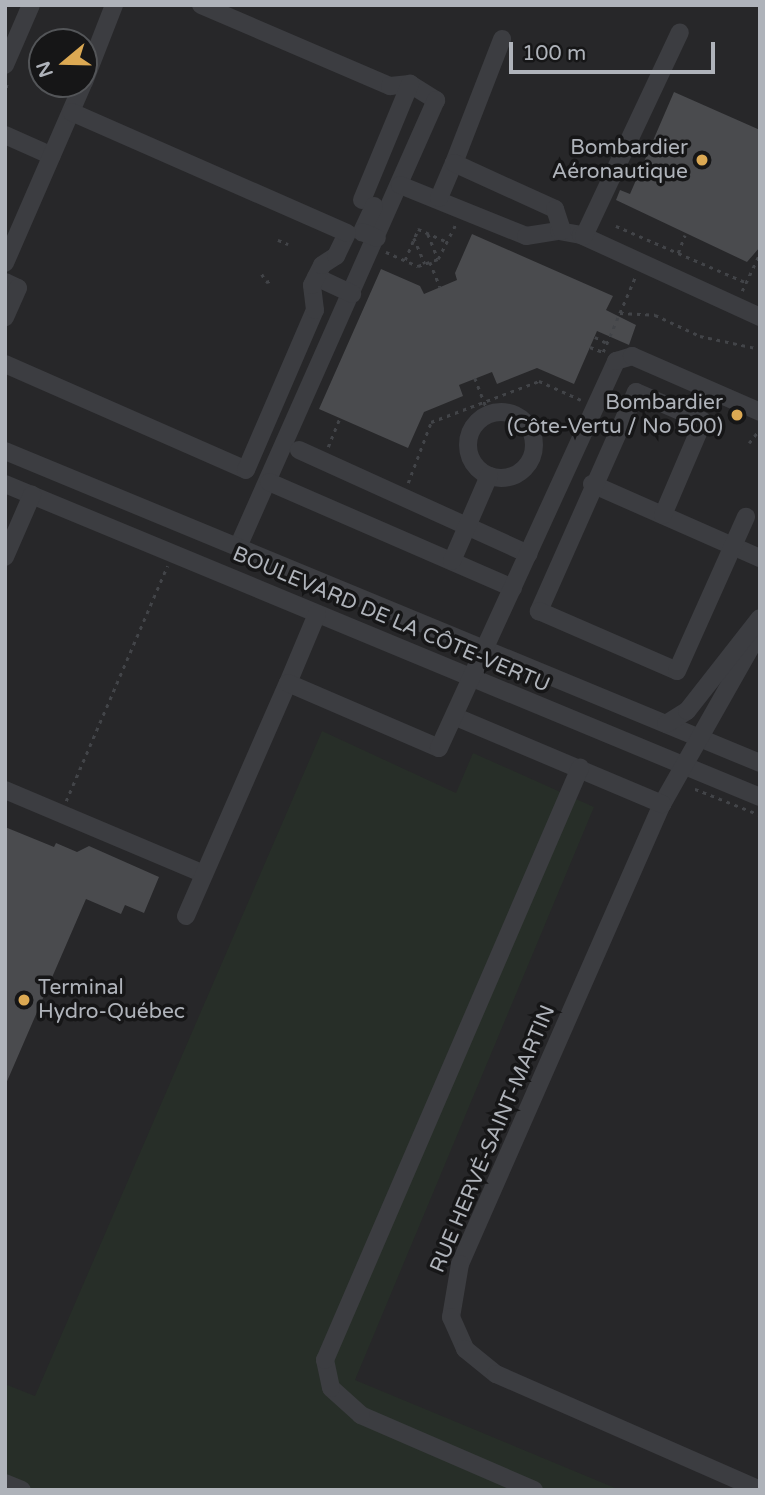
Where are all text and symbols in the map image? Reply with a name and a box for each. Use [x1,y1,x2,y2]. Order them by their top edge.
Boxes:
north arrow [28,28,98,98]
scale bar [513,28,720,72]
text: 100 m [522,41,586,66]
text: N [32,58,58,80]
place label: Bombardier Aéronautique [552,135,688,185]
marker: Bombardier Aéronautique [694,152,710,168]
place label: Bombardier (Côte-Vertu / No 500) [507,390,723,440]
marker: Bombardier (Côte-Vertu / No 500) [729,407,745,423]
street label: BOULEVARD DE LA CÔTE-VERTU [229,542,553,698]
place label: Terminal Hydro-Québec [38,975,185,1025]
marker: Terminal Hydro-Québec [16,992,32,1008]
street label: RUE HERVÉ-SAINT-MARTIN [425,1001,561,1277]

